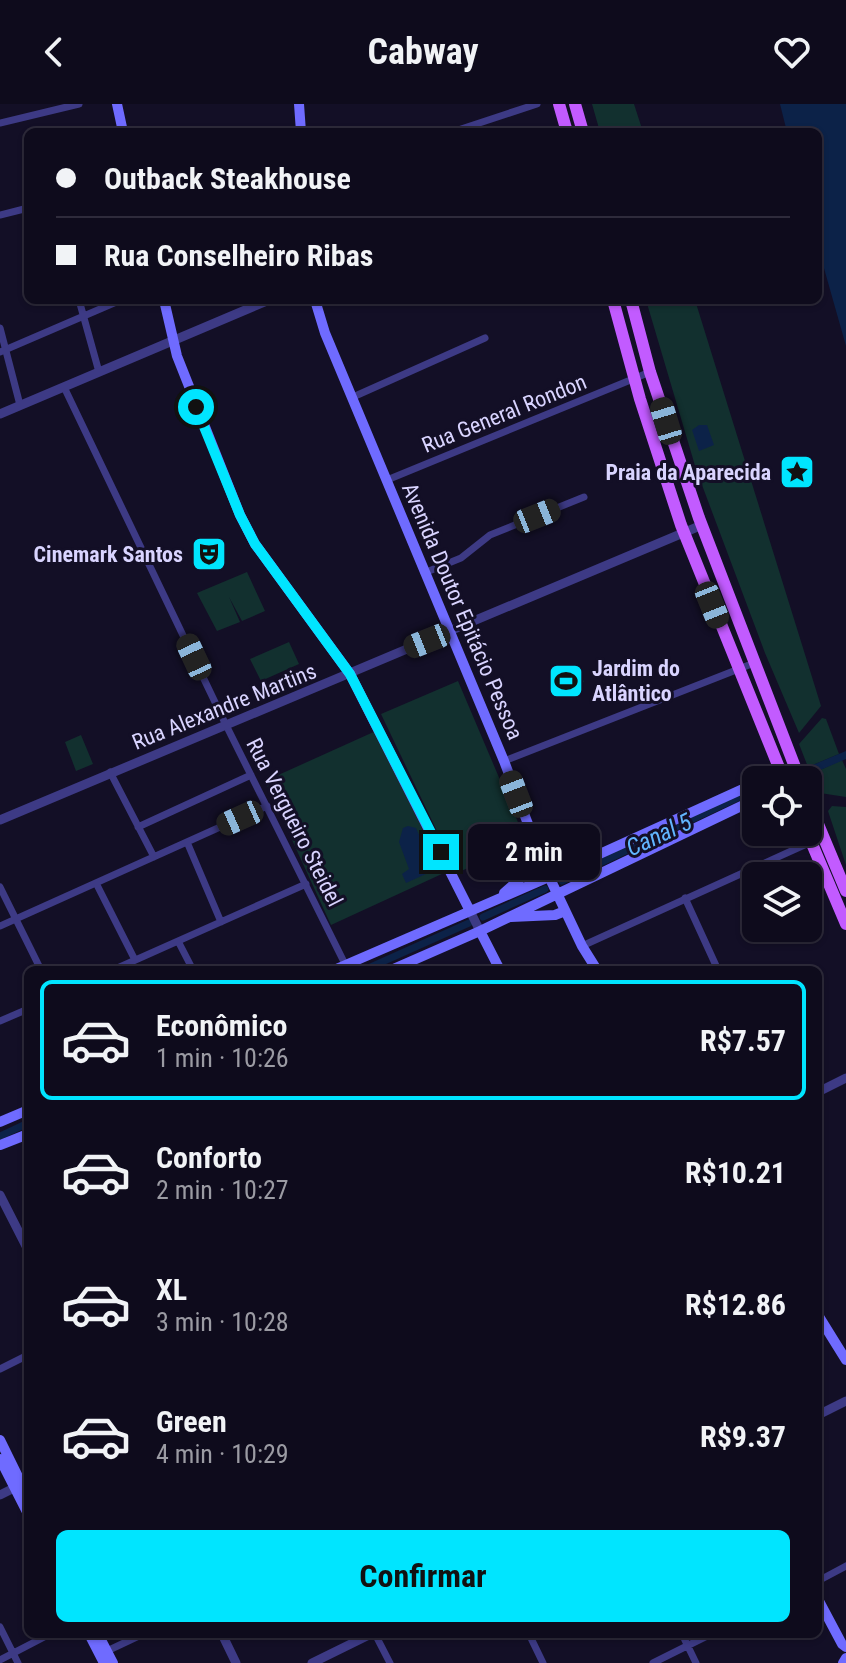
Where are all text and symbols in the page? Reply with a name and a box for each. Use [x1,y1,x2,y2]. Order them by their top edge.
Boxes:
icon: back [32,30,76,74]
icon: heart [770,30,814,74]
text: Cabway [368,31,478,73]
text: Outback Steakhouse [104,161,351,196]
text: Rua Conselheiro Ribas [104,238,373,273]
street label: Rua General Rondon [418,369,590,458]
route start [178,389,214,425]
car [648,395,684,447]
place icon: Praia da Aparecida [778,453,816,491]
place label: Praia da Aparecida [605,460,771,485]
street label: Avenida Doutor Epitácio Pessoa [397,479,528,743]
car [510,496,564,536]
theatre icon: Cinemark Santos [190,535,228,573]
place label: Cinemark Santos [34,542,183,567]
car [692,578,732,632]
car [400,621,454,661]
car [173,630,215,684]
place label: Jardim do Atlântico [592,656,680,706]
street label: Rua Alexandre Martins [129,658,320,755]
sports icon: Jardim do Atlântico [547,662,585,700]
street label: Rua Vergueiro Steidel [241,734,348,911]
map controls [742,766,822,942]
button: locate [742,766,822,846]
car [496,767,536,821]
car [213,797,267,839]
water label: Canal 5 [622,808,697,862]
callout: 2 min [469,824,601,880]
route end [423,834,459,870]
text: 2 min [505,837,563,867]
button: layers [742,862,822,942]
icon: car [60,1004,132,1076]
text: Econômico [156,1008,287,1043]
text: R$7.57 [700,1023,786,1058]
text: 1 min · 10:26 [156,1043,289,1073]
icon: car [60,1136,132,1208]
text: Conforto [156,1140,262,1175]
text: R$10.21 [685,1155,786,1190]
text: 2 min · 10:27 [156,1175,289,1205]
icon: car [60,1268,132,1340]
text: XL [156,1272,187,1307]
text: R$12.86 [685,1287,786,1322]
text: 3 min · 10:28 [156,1307,289,1337]
icon: car [60,1400,132,1472]
text: Green [156,1404,227,1439]
text: R$9.37 [700,1419,786,1454]
text: 4 min · 10:29 [156,1439,289,1469]
button: Confirmar [56,1530,790,1622]

